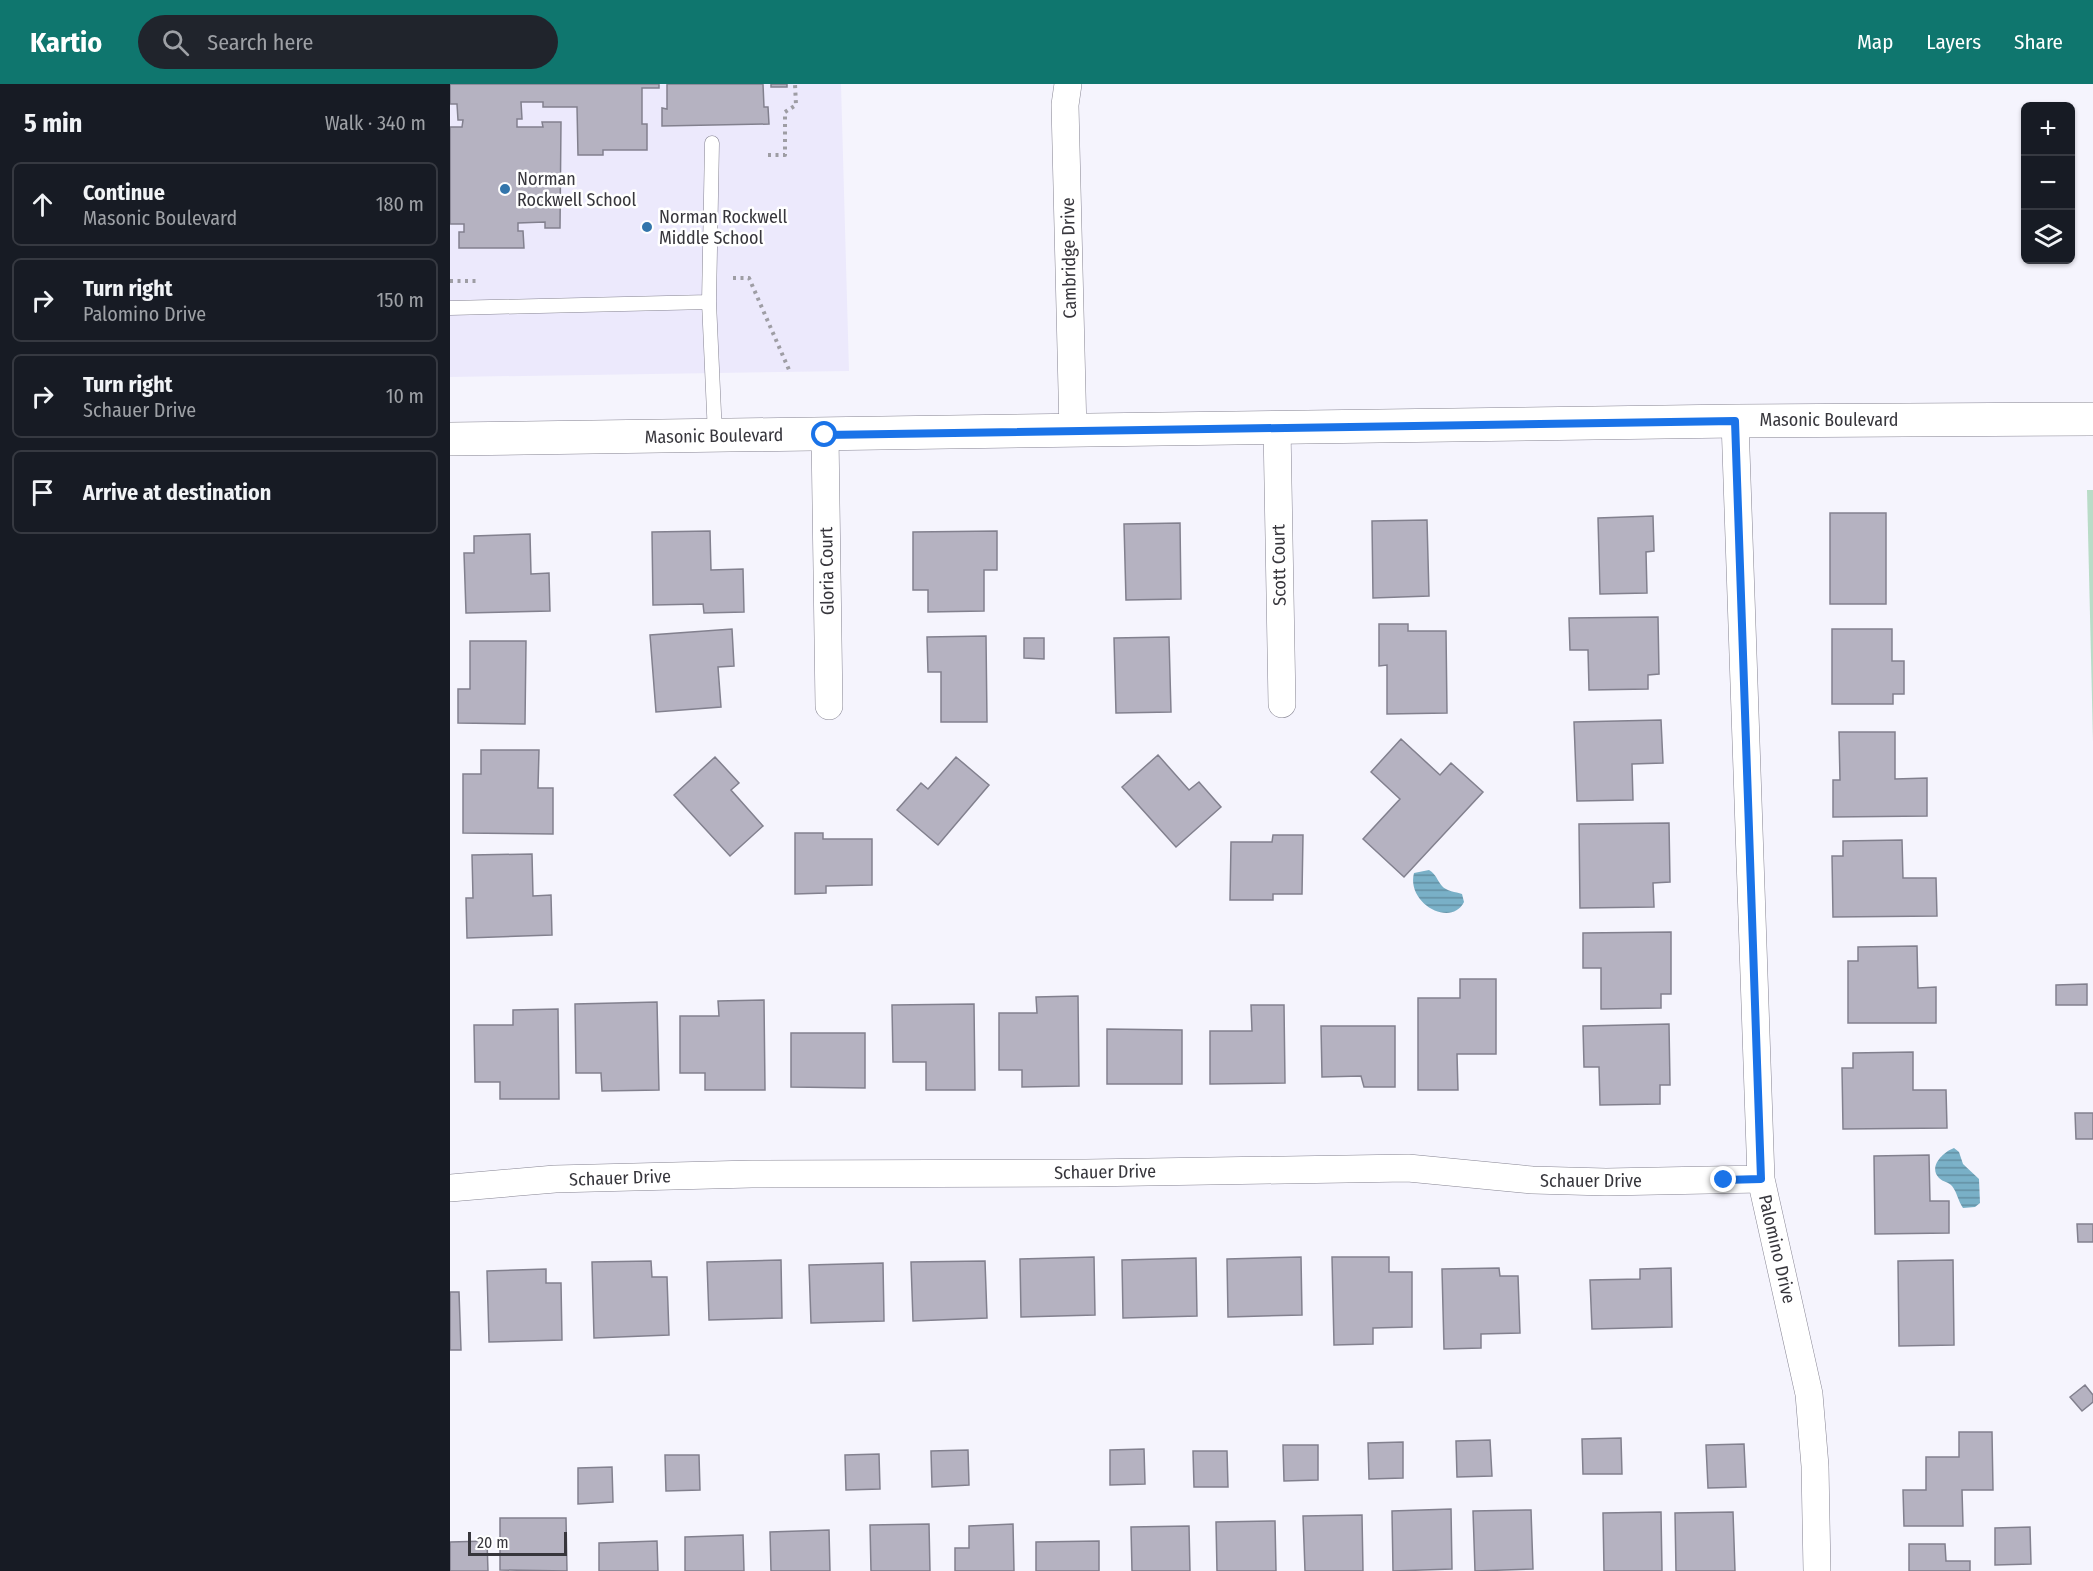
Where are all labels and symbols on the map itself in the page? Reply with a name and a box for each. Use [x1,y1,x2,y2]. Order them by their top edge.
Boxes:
place label: Norman Rockwell School [517,168,637,211]
marker: Norman Rockwell School [498,182,512,196]
street label: Cambridge Drive [1057,197,1081,319]
place label: Norman Rockwell Middle School [659,206,788,249]
marker: Norman Rockwell Middle School [640,220,654,234]
street label: Masonic Boulevard [1760,409,1898,431]
route start [811,421,837,447]
street label: Masonic Boulevard [644,424,784,448]
street label: Scott Court [1267,524,1291,606]
street label: Gloria Court [815,527,839,615]
street label: Schauer Drive [1054,1160,1156,1184]
street label: Schauer Drive [569,1165,671,1191]
route end [1710,1166,1736,1192]
street label: Schauer Drive [1540,1170,1642,1192]
street label: Palomino Drive [1754,1192,1800,1306]
scale bar [468,1529,567,1556]

